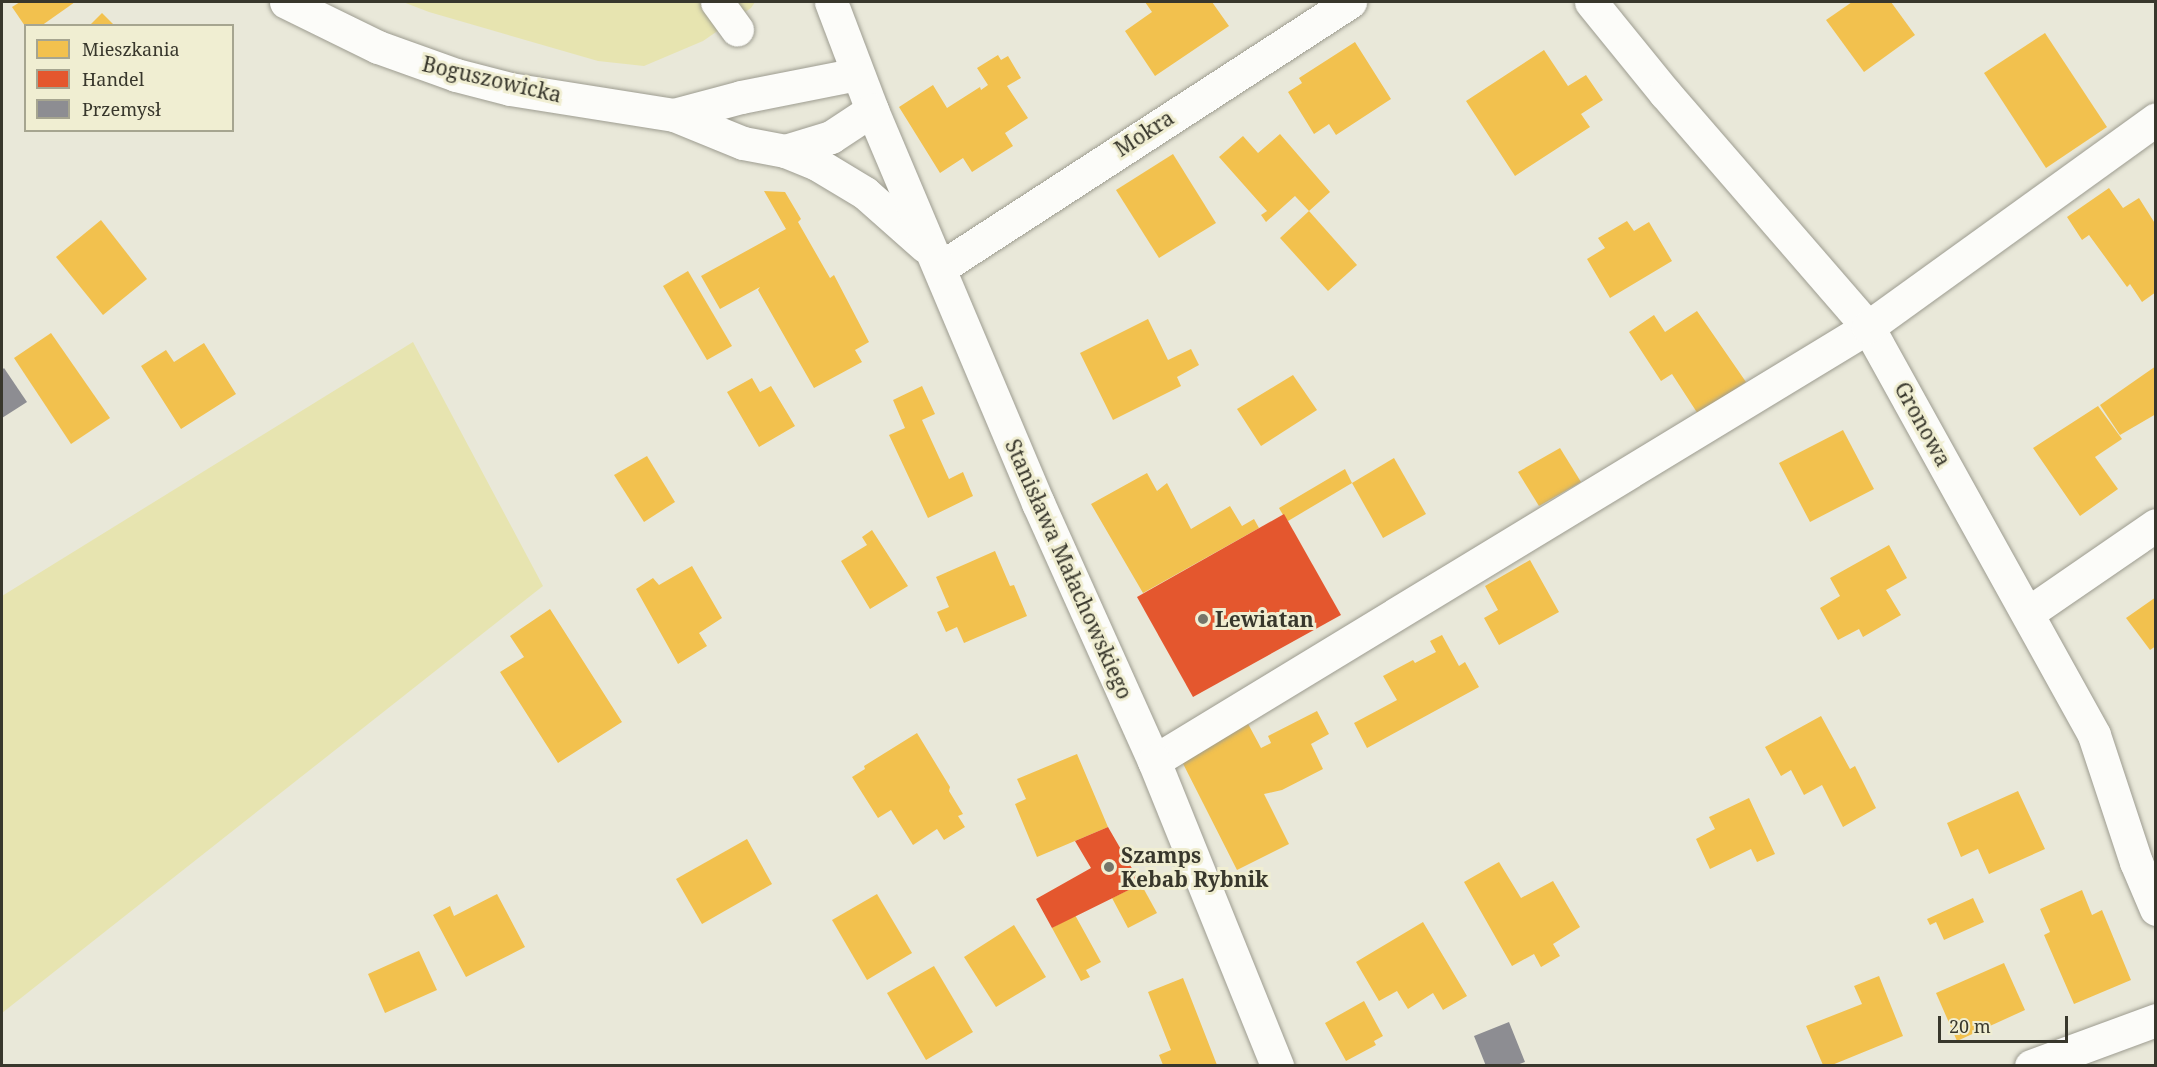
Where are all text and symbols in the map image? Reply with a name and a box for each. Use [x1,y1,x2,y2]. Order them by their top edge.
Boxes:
legend [24,24,234,132]
text: Mieszkania [82,37,180,61]
street label: Boguszowicka [420,51,564,107]
text: Handel [82,67,144,91]
text: Przemysł [82,97,161,121]
street label: Mokra [1110,105,1178,161]
street label: Gronowa [1890,377,1956,471]
street label: Stanisława Małachowskiego [1000,435,1138,703]
place label: Lewiatan [1215,606,1314,632]
marker: Lewiatan [1196,612,1210,626]
place label: Szamps Kebab Rybnik [1121,842,1268,892]
marker: Szamps Kebab Rybnik [1102,860,1116,874]
scale bar [1941,1004,2072,1042]
text: 20 m [1949,1014,1991,1038]

